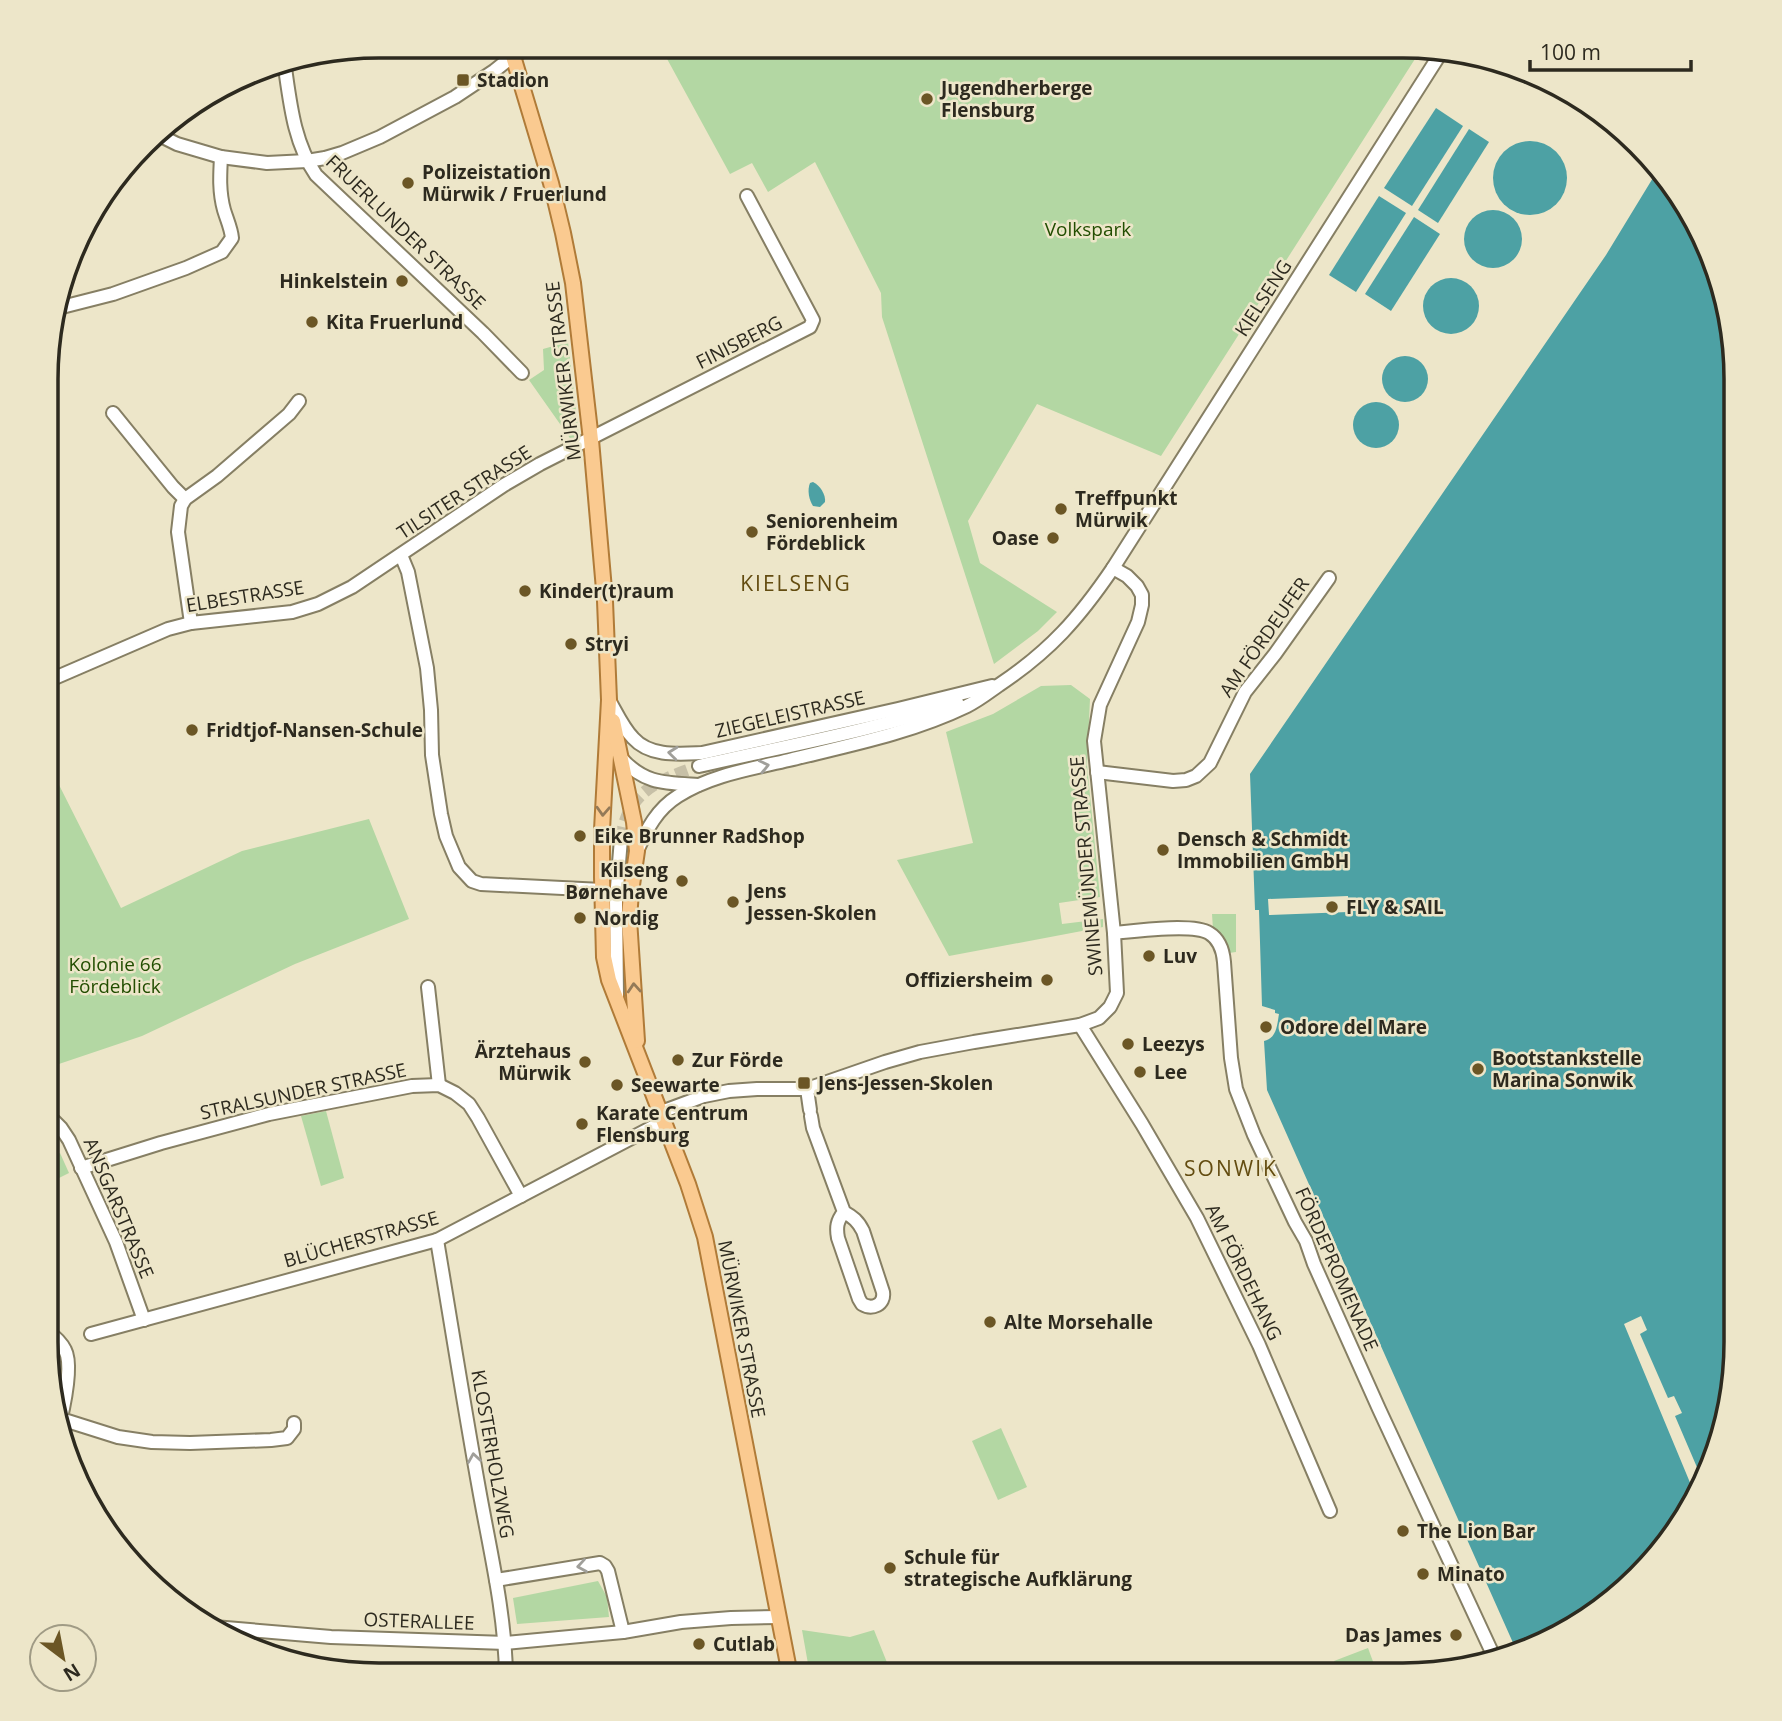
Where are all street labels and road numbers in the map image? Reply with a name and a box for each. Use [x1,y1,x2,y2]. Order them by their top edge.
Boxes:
street label: FRUERLUNDER STRASSE [320,149,492,315]
street label: KIELSENG [1229,255,1297,341]
street label: MÜRWIKER STRASSE [539,280,587,462]
street label: FINISBERG [691,309,787,375]
street label: TILSITER STRASSE [392,439,536,545]
street label: AM FÖRDEUFER [1213,572,1315,702]
street label: ELBESTRASSE [184,574,306,618]
street label: ZIEGELEISTRASSE [713,684,867,744]
street label: SWINEMÜNDER STRASSE [1063,755,1109,977]
street label: STRALSUNDER STRASSE [198,1056,408,1126]
street label: ANSGARSTRASSE [78,1134,160,1282]
street label: FÖRDEPROMENADE [1289,1183,1385,1355]
street label: AM FÖRDEHANG [1200,1199,1288,1345]
street label: BLÜCHERSTRASSE [280,1204,442,1274]
street label: MÜRWIKER STRASSE [712,1238,772,1420]
street label: KLOSTERHOLZWEG [465,1368,521,1540]
street label: OSTERALLEE [363,1606,475,1636]

